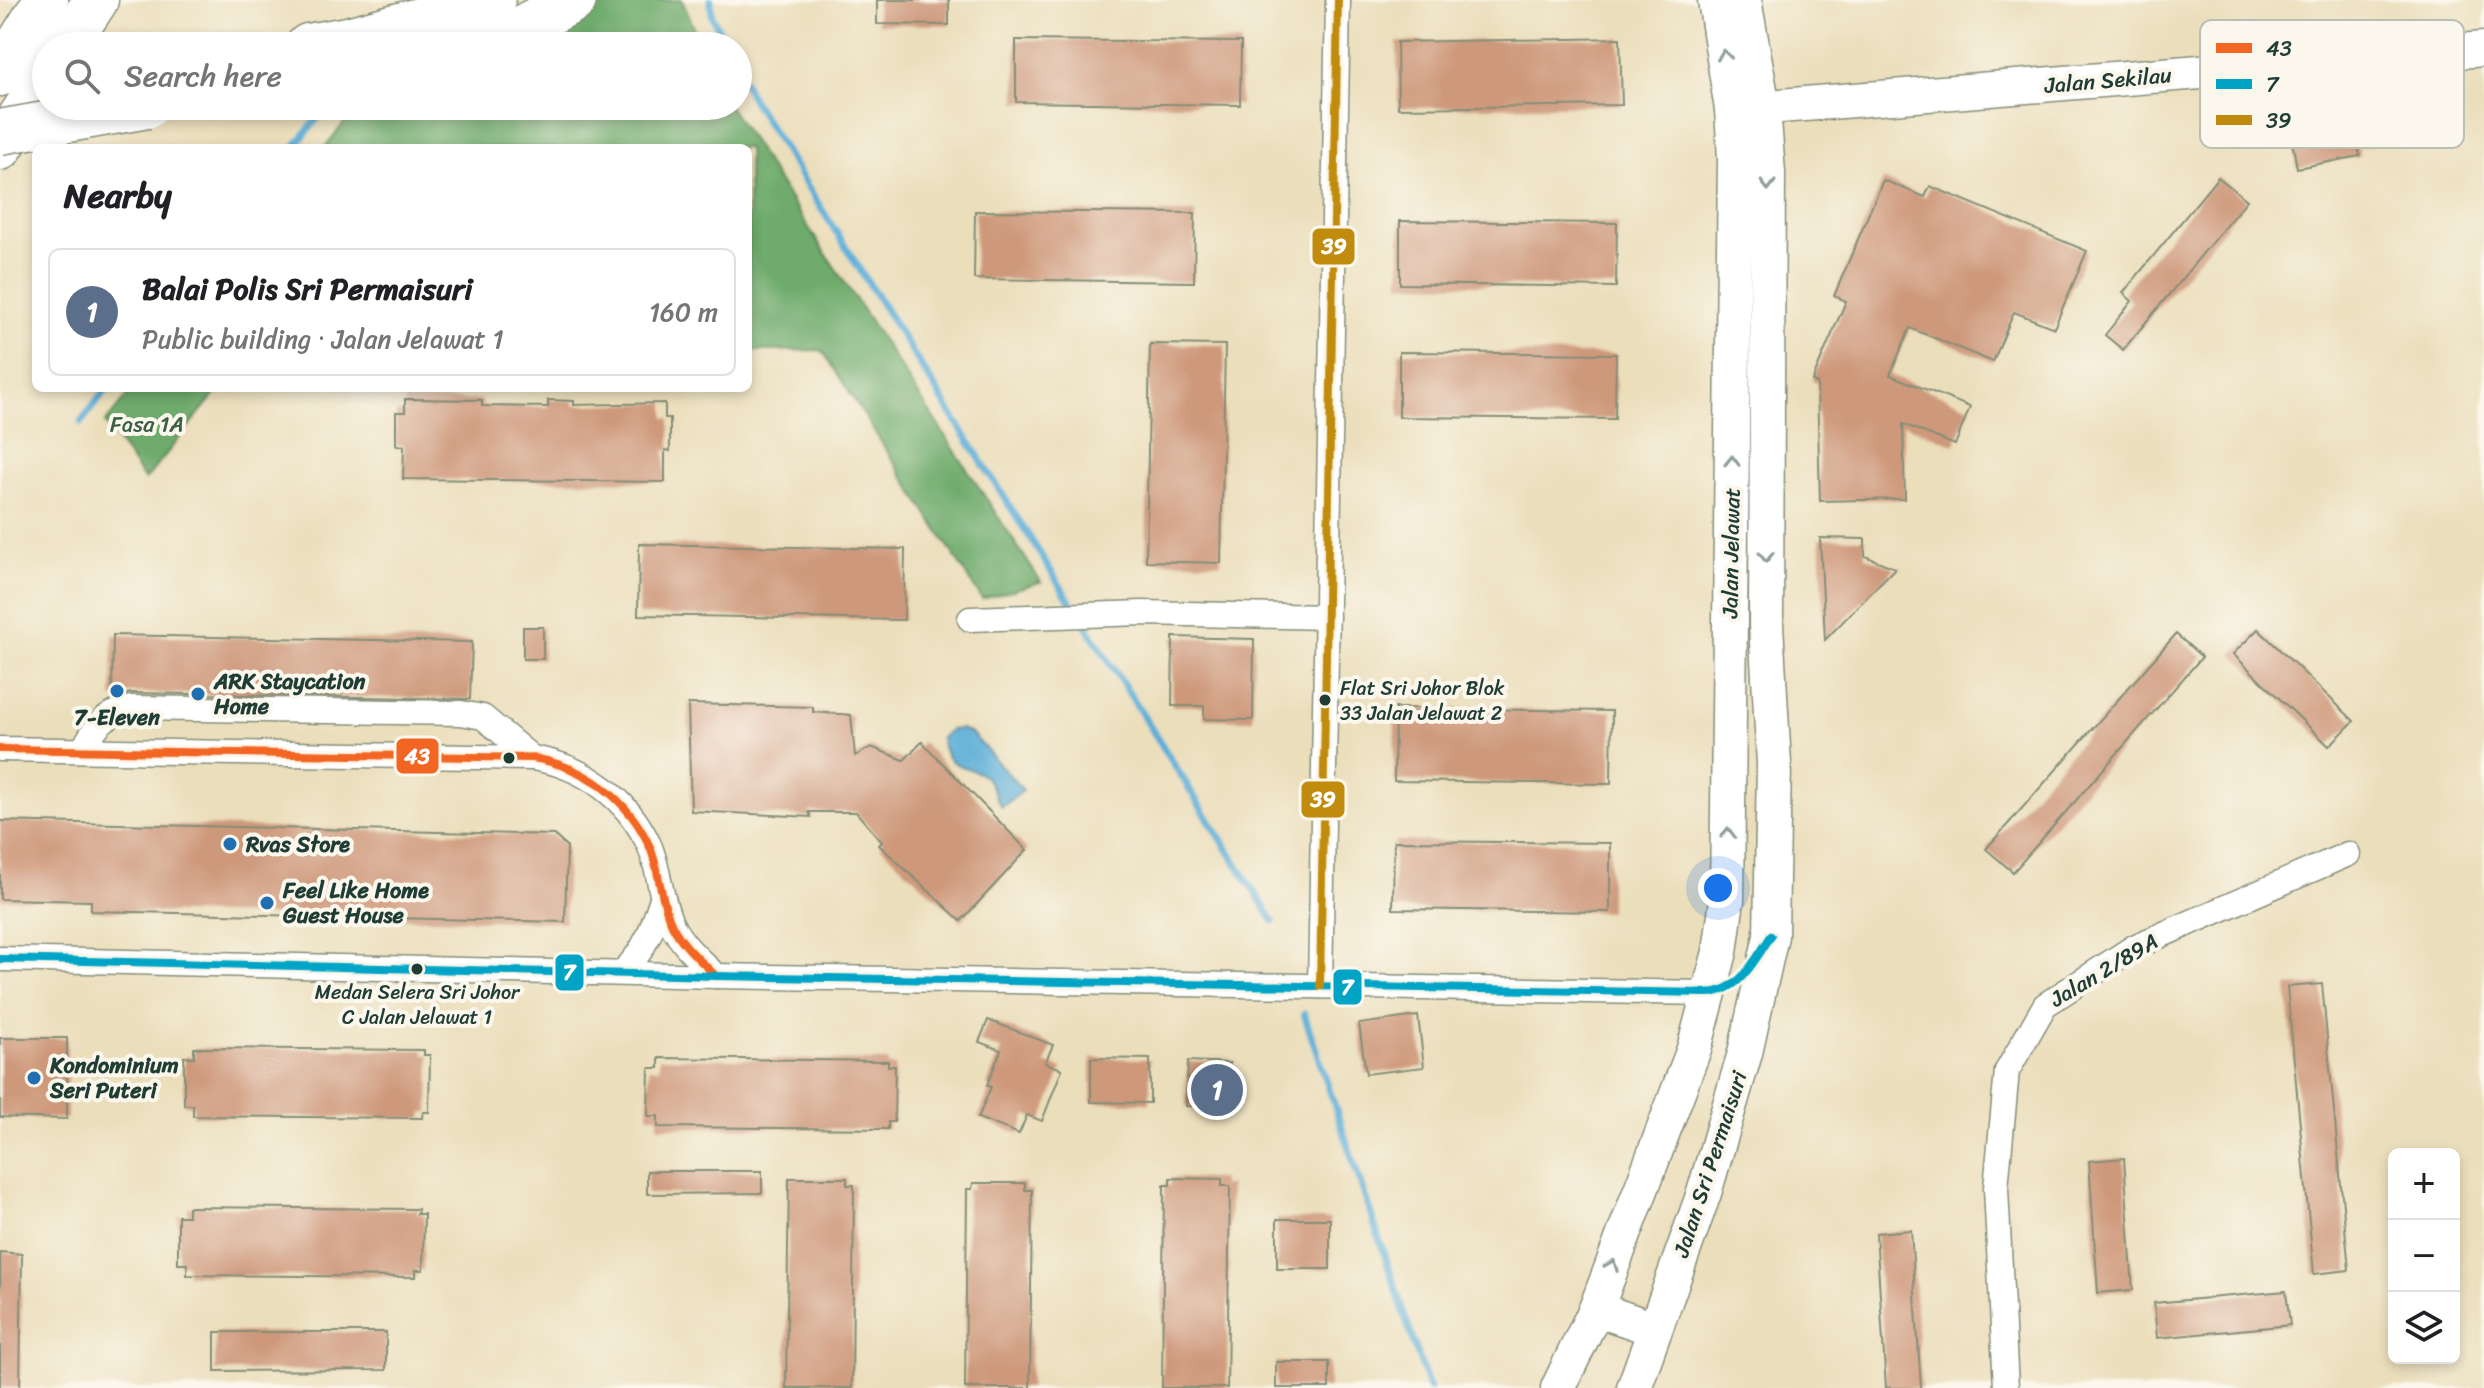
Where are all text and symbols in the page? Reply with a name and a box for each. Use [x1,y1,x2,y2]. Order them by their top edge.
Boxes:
legend [2200,20,2464,148]
text: 43 [2266,29,2292,68]
search box [32,32,752,120]
one-way arrow [1716,48,1733,62]
text: Search here [124,49,282,103]
icon: search [60,54,104,98]
street label: Jalan Sekilau [2042,55,2173,105]
text: 7 [2266,65,2280,104]
text: 39 [2266,101,2292,140]
text: Nearby [64,166,172,226]
one-way arrow [1759,179,1777,192]
line badge: 39 [1311,227,1356,266]
text: 39 [1320,227,1347,266]
text: Balai Polis Sri Permaisuri [142,262,473,316]
text: 1 [86,289,98,335]
text: 160 m [649,289,718,335]
text: Public building · Jalan Jelawat 1 [142,316,504,362]
park label: Fasa 1A [110,405,184,444]
one-way arrow [1723,454,1741,467]
street label: Jalan Jelawat [1710,487,1752,620]
one-way arrow [1757,551,1775,564]
place label: ARK Staycation Home [213,662,366,726]
place label: Flat Sri Johor Blok 33 Jalan Jelawat 2 [1340,671,1505,731]
marker: 7-Eleven [108,682,126,700]
marker: ARK Staycation Home [189,685,207,703]
marker: Flat Sri Johor Blok 33 Jalan Jelawat 2 [1317,692,1333,708]
place label: 7-Eleven [74,698,160,737]
line badge: 43 [395,737,440,775]
text: 43 [403,737,430,776]
unlabelled marker [501,750,517,766]
line badge: 39 [1300,780,1346,819]
text: 39 [1309,780,1336,819]
place label: Rvas Store [245,825,350,864]
one-way arrow [1719,826,1737,839]
marker: Rvas Store [221,835,239,853]
your location [1698,868,1738,908]
place label: Feel Like Home Guest House [282,871,429,935]
marker: Feel Like Home Guest House [258,894,276,912]
street label: Jalan 2/89A [2041,922,2166,1018]
line badge: 7 [554,953,585,992]
text: 7 [563,953,578,992]
marker: Medan Selera Sri Johor C Jalan Jelawat 1 [409,961,425,977]
line badge: 7 [1332,968,1363,1006]
text: 7 [1341,968,1356,1007]
place label: Medan Selera Sri Johor C Jalan Jelawat 1 [315,975,521,1035]
place label: Kondominium Seri Puteri [49,1046,179,1110]
pin: 1 [1191,1060,1243,1120]
street label: Jalan Sri Permaisuri [1661,1065,1759,1263]
marker: Kondominium Seri Puteri [25,1069,43,1087]
map controls [2388,1148,2460,1364]
button: + [2388,1148,2460,1220]
button: − [2388,1220,2460,1292]
one-way arrow [1602,1259,1619,1273]
button: layers [2388,1292,2460,1364]

